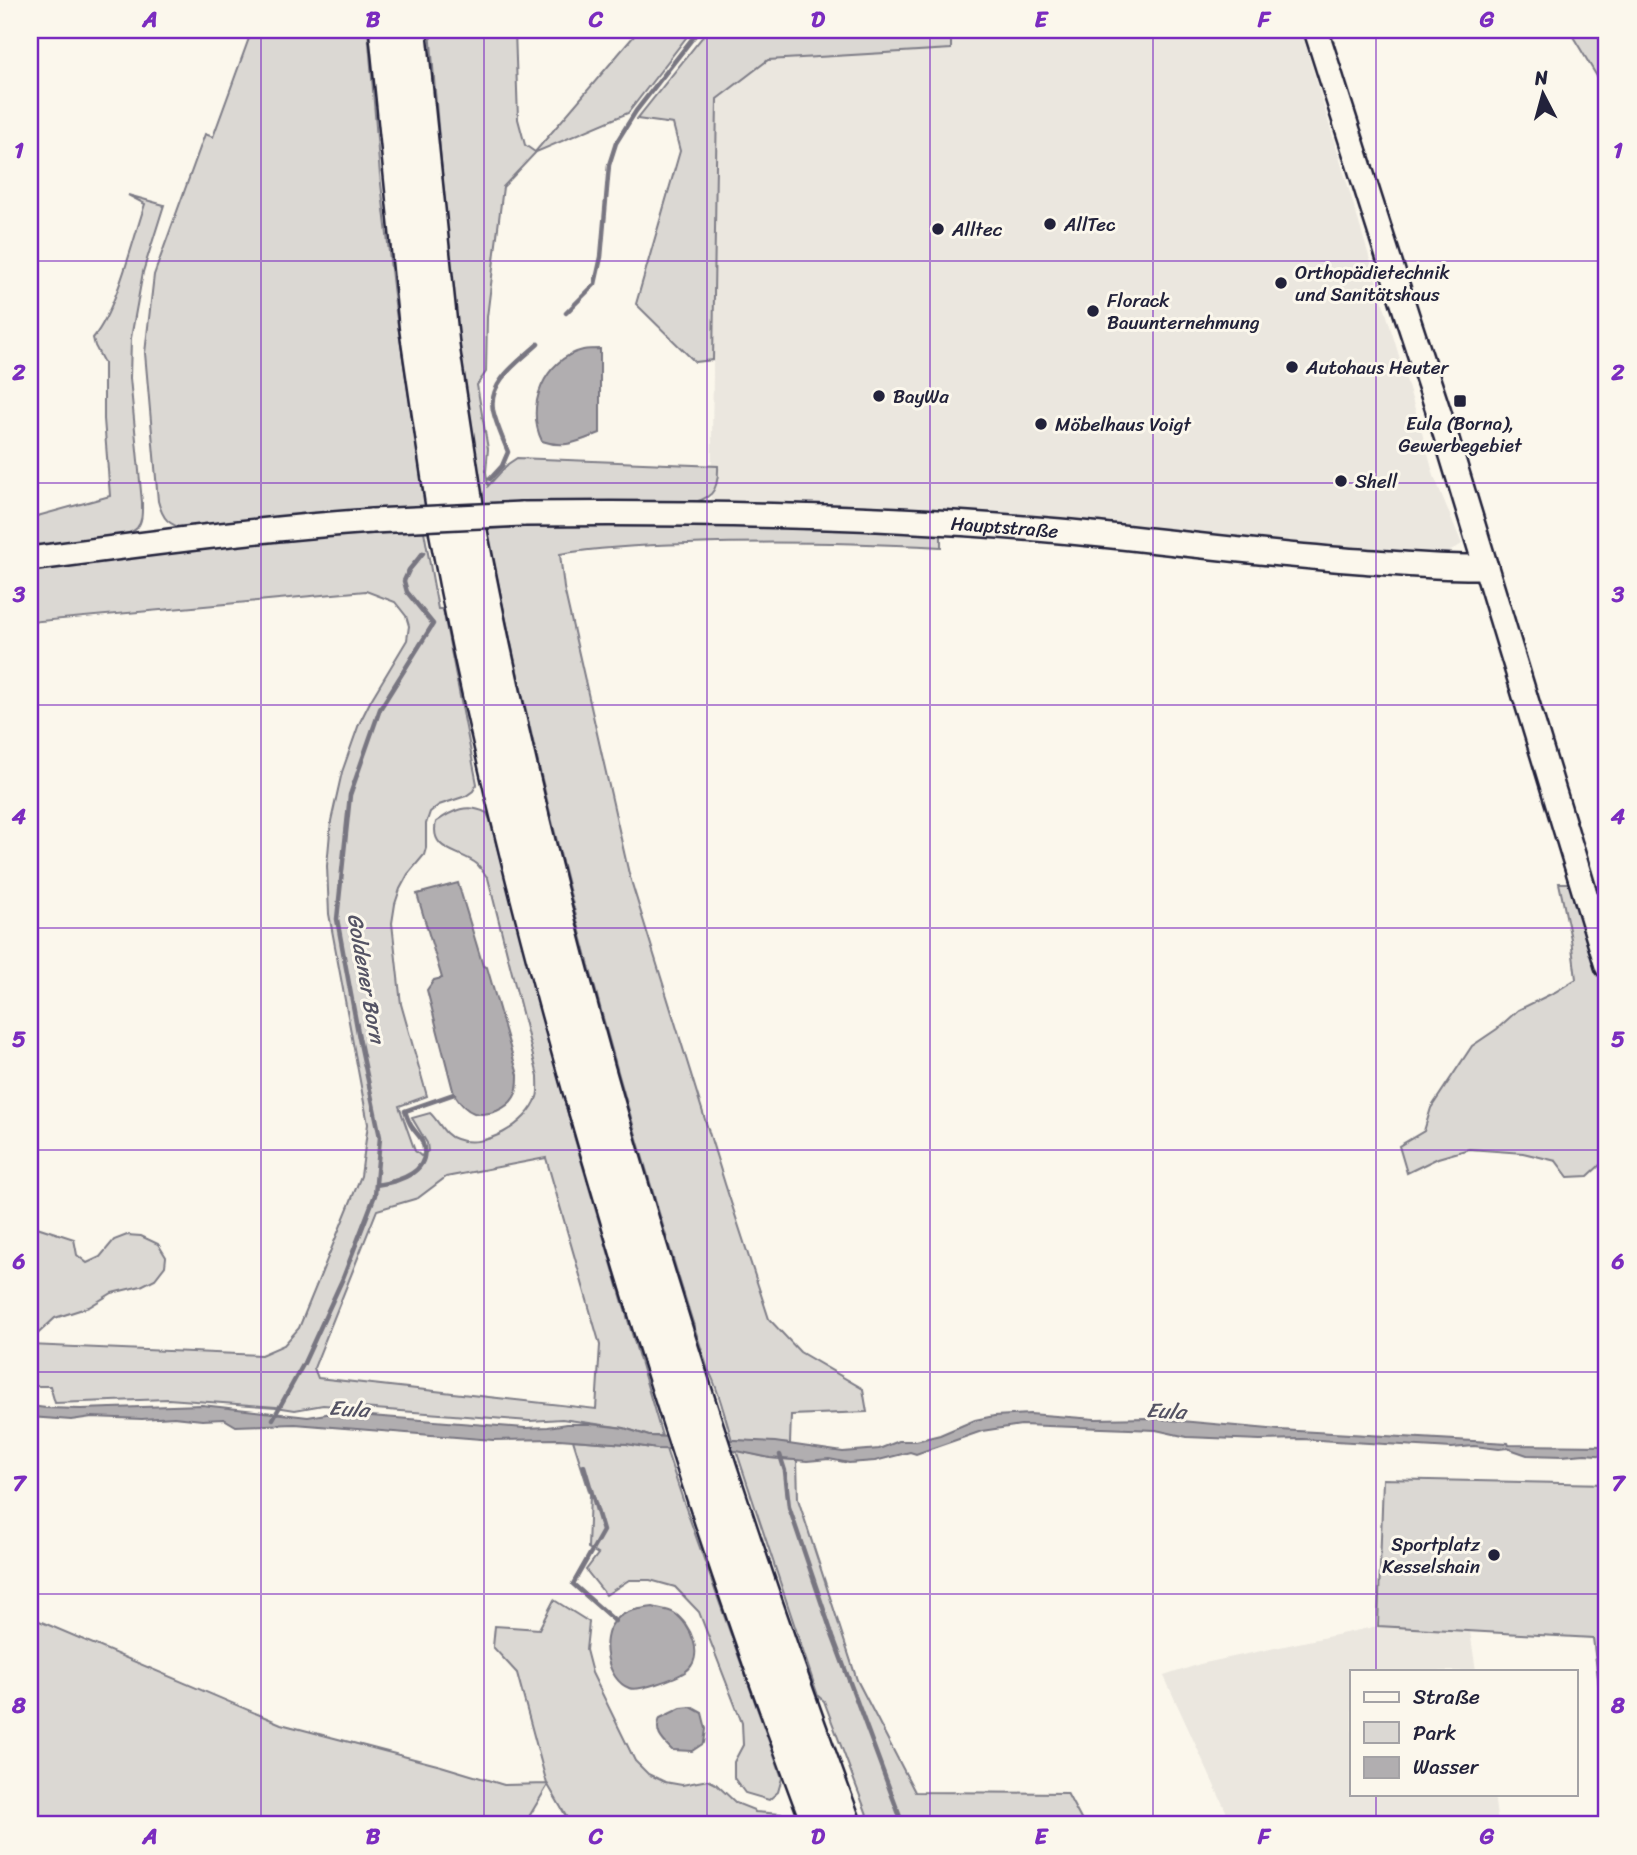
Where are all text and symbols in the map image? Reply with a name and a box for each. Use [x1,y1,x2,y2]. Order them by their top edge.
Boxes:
text: A [141,0,158,40]
text: B [366,0,381,40]
text: C [588,0,604,40]
text: D [811,0,826,40]
text: E [1035,0,1050,40]
text: F [1257,0,1272,40]
text: G [1479,0,1495,40]
north arrow [1508,60,1578,130]
text: N [1532,60,1550,95]
text: 1 [14,130,24,171]
text: 1 [1613,130,1623,171]
place label: AllTec [1063,208,1116,241]
place label: Alltec [951,213,1003,246]
marker: AllTec [1042,216,1058,232]
marker: Alltec [930,221,946,237]
place label: Orthopädietechnik und Sanitätshaus [1295,256,1450,311]
marker: Orthopädietechnik und Sanitätshaus [1273,275,1289,291]
place label: Florack Bauunternehmung [1107,284,1260,339]
marker: Florack Bauunternehmung [1085,303,1101,319]
place label: Autohaus Heuter [1305,351,1449,384]
text: 2 [11,352,26,393]
text: 2 [1610,352,1625,393]
marker: Autohaus Heuter [1284,359,1300,375]
place label: BayWa [893,380,949,413]
marker: BayWa [871,388,887,404]
marker: Eula (Borna), Gewerbegebiet [1452,393,1468,409]
place label: Eula (Borna), Gewerbegebiet [1398,407,1523,462]
place label: Möbelhaus Voigt [1055,408,1192,441]
marker: Möbelhaus Voigt [1033,416,1049,432]
place label: Shell [1355,465,1398,498]
marker: Shell [1333,473,1349,489]
street label: Hauptstraße [950,506,1060,547]
text: 3 [12,574,26,615]
text: 3 [1611,574,1625,615]
text: 4 [11,796,27,837]
text: 4 [1610,796,1626,837]
water label: Goldener Born [336,910,397,1048]
text: 5 [12,1019,26,1060]
text: 5 [1611,1019,1625,1060]
text: 6 [11,1241,26,1282]
text: 6 [1610,1241,1625,1282]
water label: Eula [328,1389,372,1430]
water label: Eula [1145,1391,1189,1431]
text: 7 [12,1463,27,1504]
text: 7 [1611,1463,1626,1504]
place label: Sportplatz Kesselshain [1382,1528,1481,1583]
marker: Sportplatz Kesselshain [1486,1547,1502,1563]
legend [1350,1670,1578,1796]
text: Straße [1413,1678,1480,1716]
text: 8 [11,1685,26,1726]
text: 8 [1610,1685,1625,1726]
text: Park [1413,1714,1456,1752]
text: Wasser [1413,1748,1480,1786]
text: A [141,1816,158,1855]
text: B [366,1816,381,1855]
text: C [588,1816,604,1855]
text: D [811,1816,826,1855]
text: E [1035,1816,1050,1855]
text: F [1257,1816,1272,1855]
text: G [1479,1816,1495,1855]

